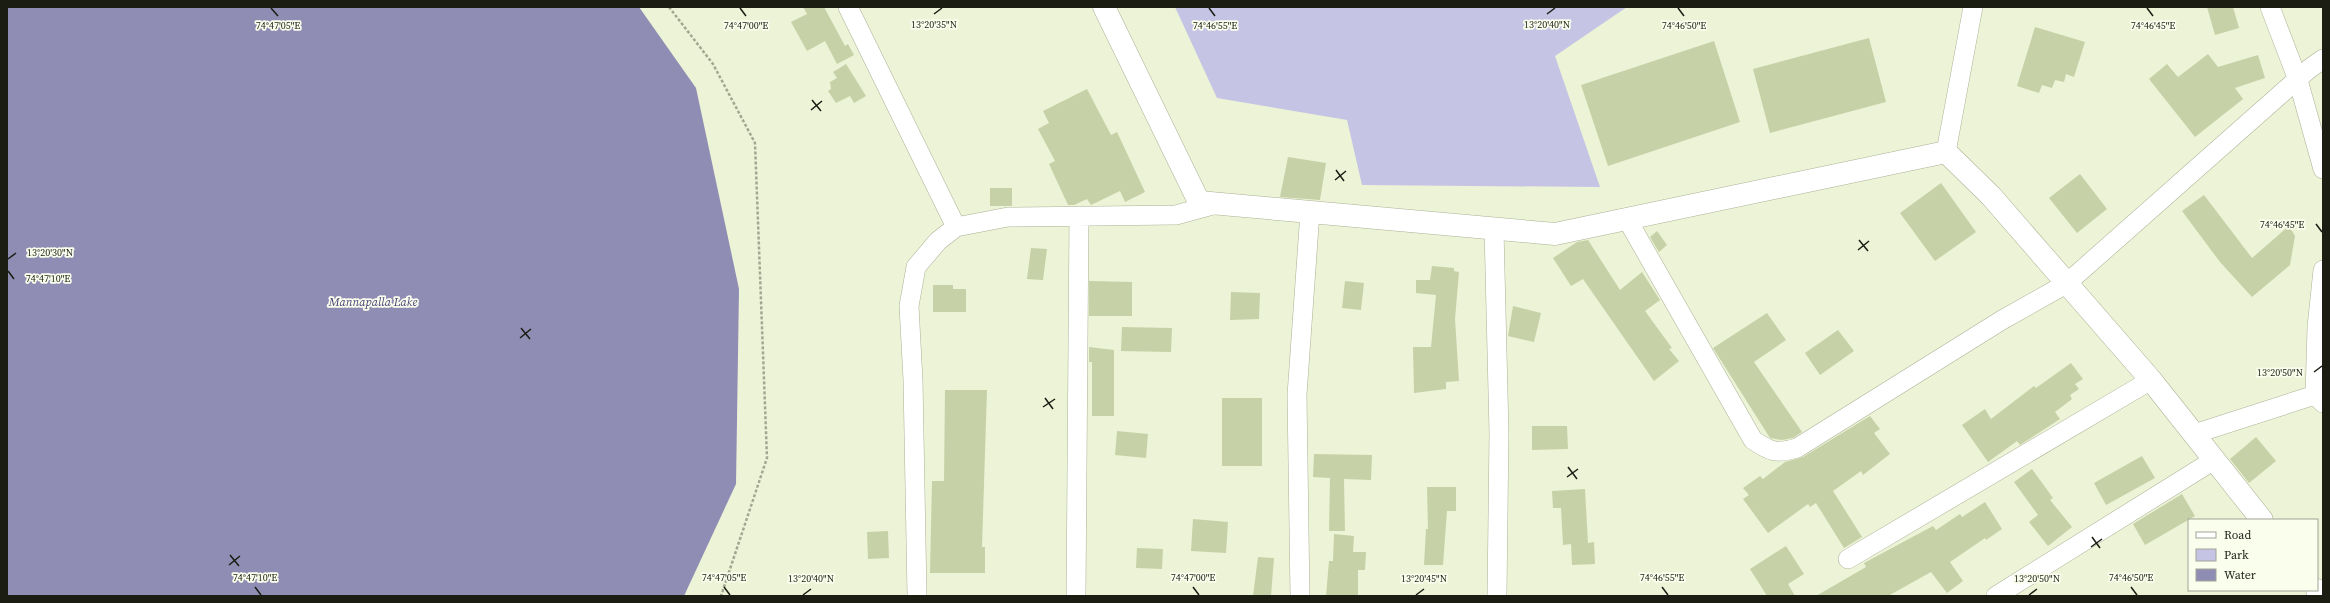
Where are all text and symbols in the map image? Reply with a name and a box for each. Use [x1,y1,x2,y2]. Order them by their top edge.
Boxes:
text: 13°20'35"N [911,18,957,31]
text: 13°20'40"N [1524,18,1570,31]
text: 74°47'05"E [256,19,300,32]
text: 74°47'00"E [724,19,768,32]
text: 74°46'55"E [1193,19,1237,32]
text: 74°46'50"E [1662,19,1706,32]
text: 74°46'45"E [2131,19,2175,32]
text: 74°46'45"E [2260,218,2304,231]
text: 13°20'30"N [27,246,73,259]
text: 74°47'10"E [26,272,70,285]
water label: Mannapalla Lake [328,294,417,310]
text: 13°20'50"N [2257,366,2303,379]
legend [2188,519,2318,591]
text: Road [2224,527,2251,543]
text: Park [2224,547,2249,563]
text: Water [2224,567,2256,583]
text: 74°47'10"E [233,571,277,584]
text: 74°47'05"E [702,571,746,584]
text: 74°47'00"E [1171,571,1215,584]
text: 74°46'55"E [1640,571,1684,584]
text: 74°46'50"E [2109,571,2153,584]
text: 13°20'40"N [788,572,834,585]
text: 13°20'45"N [1401,572,1447,585]
text: 13°20'50"N [2014,572,2060,585]

